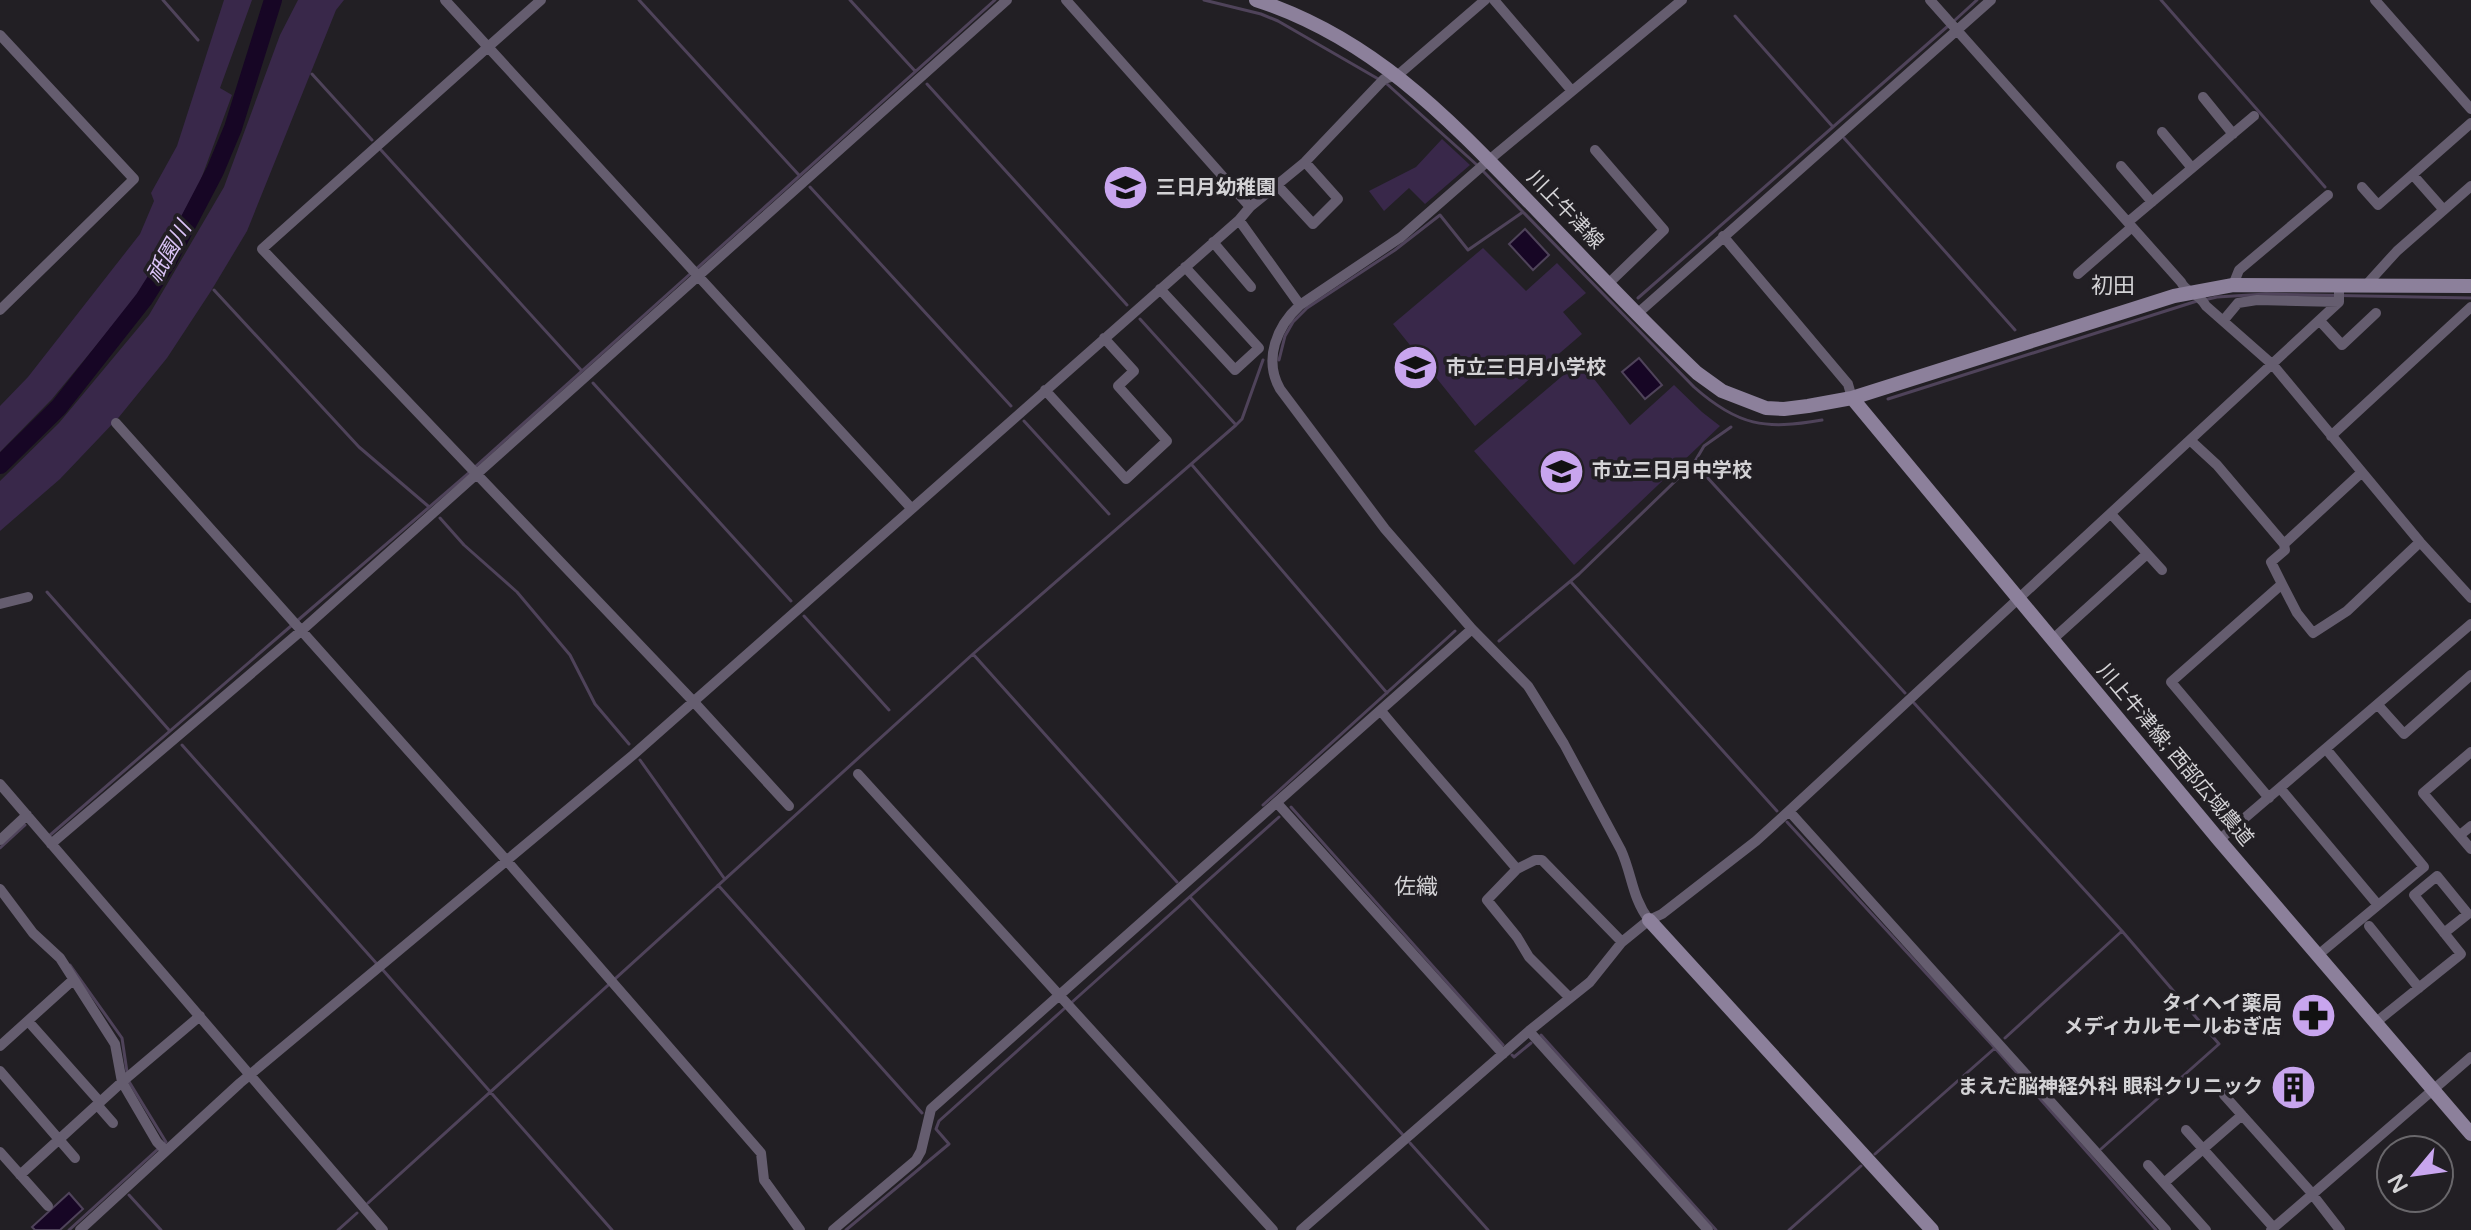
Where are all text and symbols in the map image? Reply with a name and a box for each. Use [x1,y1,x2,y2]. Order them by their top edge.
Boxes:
school or university icon: 三日月幼稚園 [1101,164,1149,212]
street label: 川上牛津線 [1522,166,1608,254]
place label: 三日月幼稚園 [1156,176,1276,200]
water label: 祇園川 [141,215,198,287]
district label: 初田 [2091,273,2135,299]
school or university icon: 市立三日月小学校 [1391,344,1439,392]
place label: 市立三日月小学校 [1446,356,1606,380]
school or university icon: 市立三日月中学校 [1537,447,1585,495]
place label: 市立三日月中学校 [1592,459,1752,483]
street label: 川上牛津線; 西部広域農道 [2092,659,2258,851]
district label: 佐織 [1394,874,1438,900]
pharmacy icon: タイヘイ薬局 メディカルモールおぎ店 [2289,991,2337,1039]
place label: タイヘイ薬局 メディカルモールおぎ店 [2063,992,2282,1039]
building icon: まえだ脳神経外科 眼科クリニック [2270,1063,2318,1111]
place label: まえだ脳神経外科 眼科クリニック [1958,1075,2263,1099]
north arrow [2375,1134,2455,1214]
text: N [2383,1169,2414,1197]

